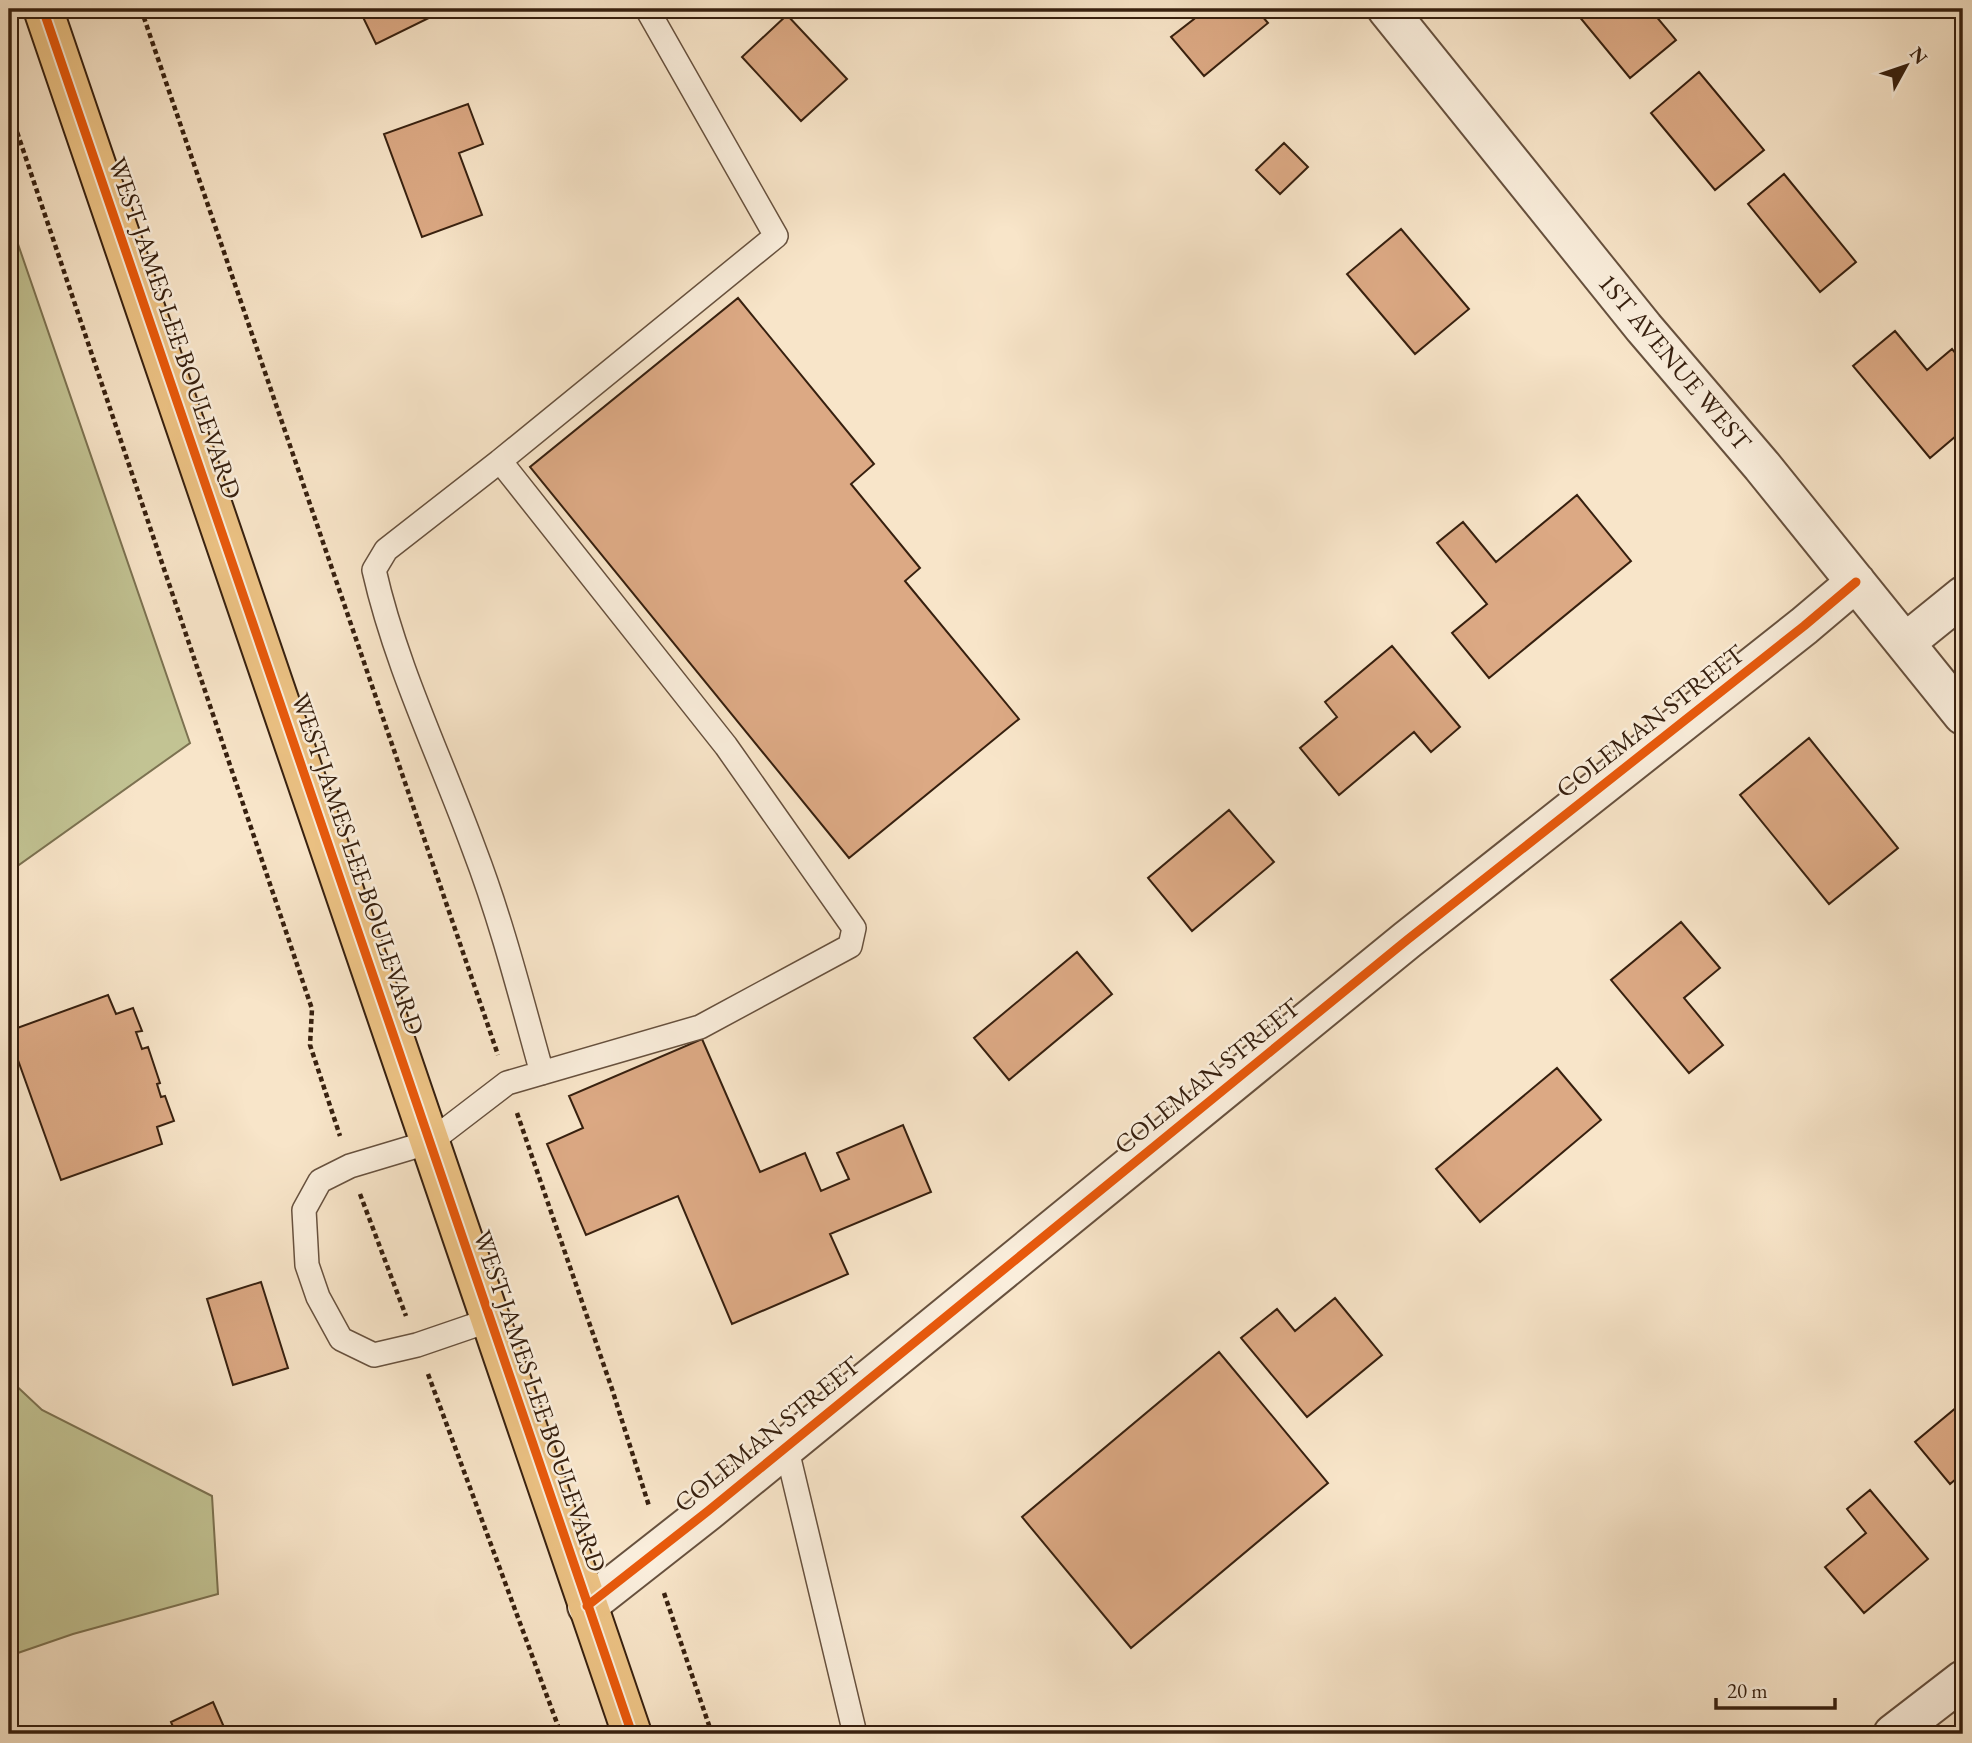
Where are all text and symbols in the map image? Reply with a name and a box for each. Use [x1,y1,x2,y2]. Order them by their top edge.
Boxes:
north arrow [1870,32,1940,102]
text: N [1904,41,1934,70]
street label: WEST JAMES LEE BOULEVARD [100,153,250,503]
street label: 1ST AVENUE WEST [1591,266,1760,458]
street label: COLEMAN STREET [1549,636,1752,805]
street label: WEST JAMES LEE BOULEVARD [283,689,433,1039]
street label: COLEMAN STREET [1107,990,1308,1162]
street label: WEST JAMES LEE BOULEVARD [465,1226,615,1576]
street label: COLEMAN STREET [667,1348,868,1520]
scale bar [1716,1666,1836,1710]
text: 20 m [1727,1677,1768,1704]

